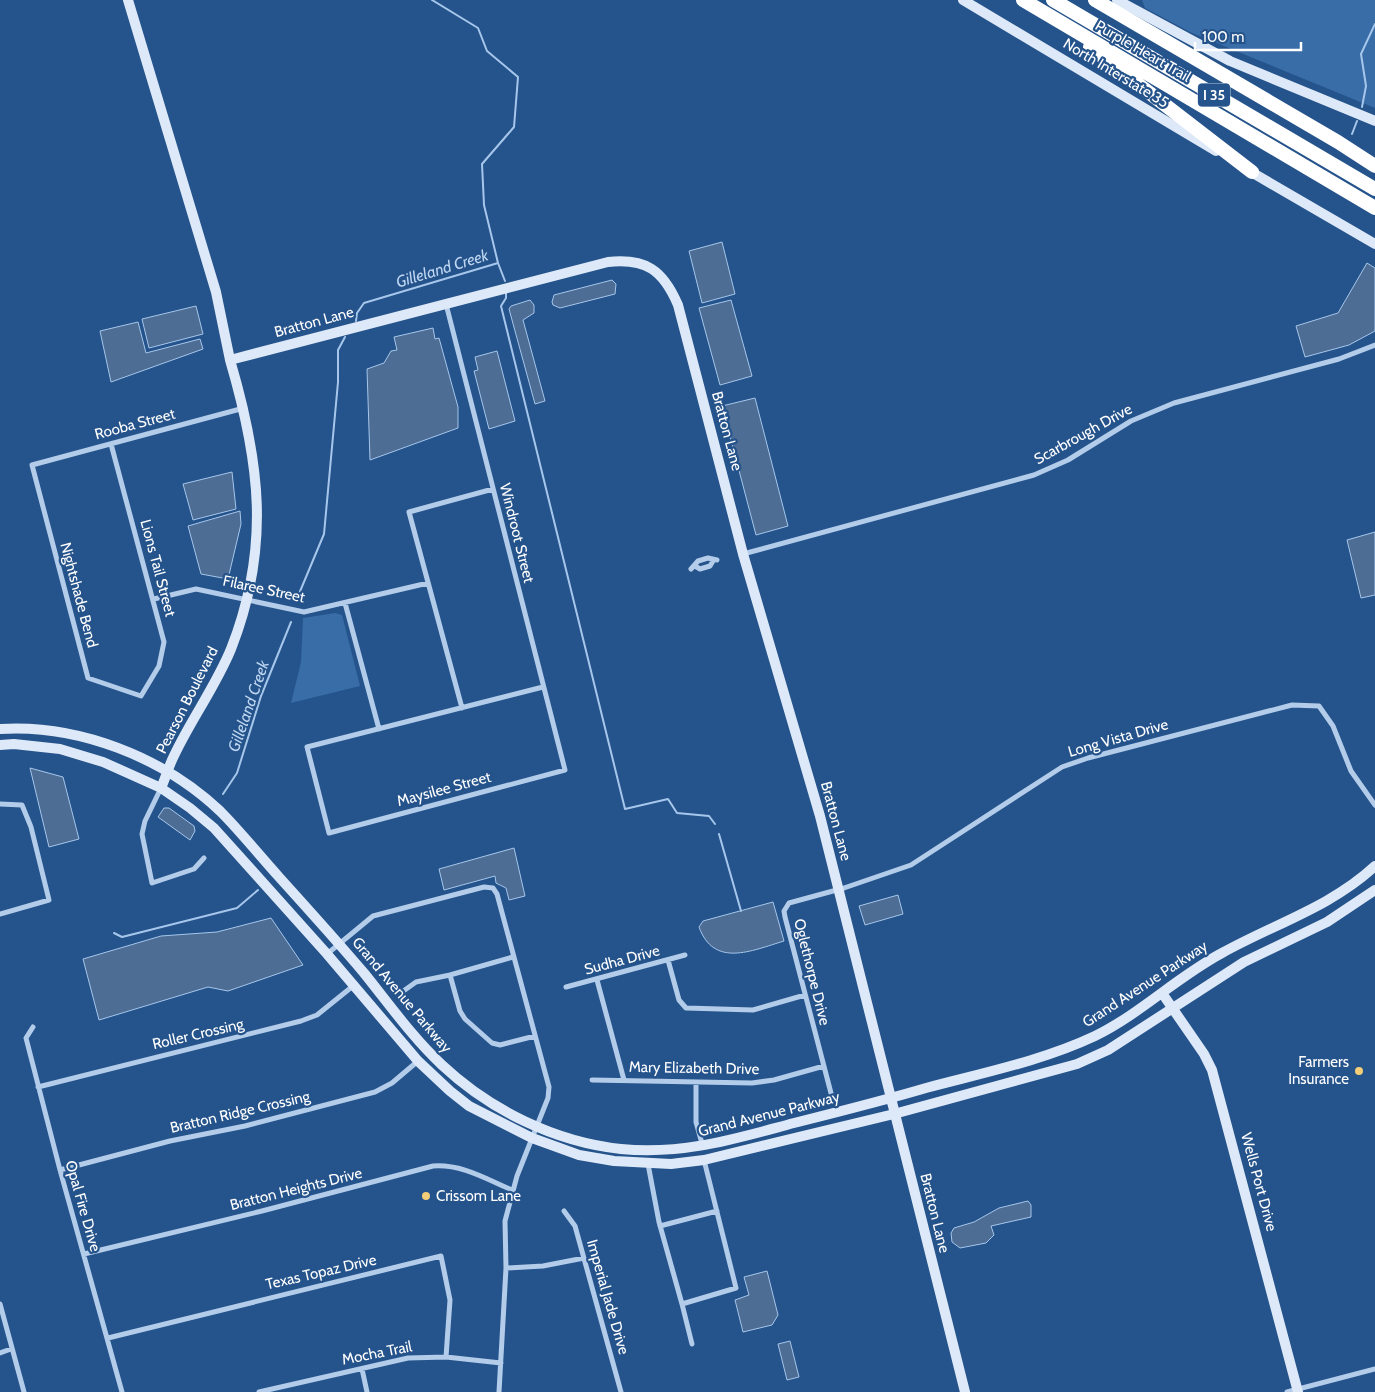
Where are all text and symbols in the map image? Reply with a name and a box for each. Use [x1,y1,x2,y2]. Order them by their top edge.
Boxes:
street label: Purple Heart Trail [1092,16,1195,86]
scale bar [1195,20,1301,52]
text: 100 m [1202,28,1244,46]
street label: North Interstate 35 [1060,34,1172,112]
road number: I 35 [1198,84,1230,106]
water label: Gilleland Creek [394,245,492,292]
street label: Bratton Lane [272,303,356,341]
street label: Bratton Lane [708,389,746,473]
street label: Scarbrough Drive [1031,400,1135,468]
street label: Rooba Street [93,405,177,443]
street label: Windroot Street [496,481,538,585]
street label: Lions Tail Street [136,517,180,619]
street label: Nightshade Bend [56,540,102,650]
street label: Filaree Street [221,572,307,606]
street label: Pearson Boulevard [152,643,222,757]
water label: Gilleland Creek [224,657,273,754]
street label: Long Vista Drive [1066,715,1170,761]
street label: Maysilee Street [395,768,493,810]
street label: Bratton Lane [817,779,855,863]
street label: Oglethorpe Drive [790,917,834,1028]
street label: Grand Avenue Parkway [348,934,456,1057]
street label: Grand Avenue Parkway [1079,937,1211,1031]
street label: Sudha Drive [582,941,662,979]
street label: Roller Crossing [151,1015,246,1053]
place label: Farmers Insurance [1288,1053,1349,1088]
street label: Mary Elizabeth Drive [629,1058,760,1078]
marker: Farmers Insurance [1353,1065,1365,1077]
street label: Bratton Ridge Crossing [168,1087,312,1137]
street label: Grand Avenue Parkway [696,1088,842,1140]
street label: Wells Port Drive [1237,1131,1281,1234]
street label: Opal Fire Drive [61,1158,105,1254]
street label: Bratton Heights Drive [228,1164,364,1214]
street label: Bratton Lane [916,1171,954,1255]
place label: Crissom Lane [436,1187,521,1205]
marker: Crissom Lane [420,1190,432,1202]
street label: Imperial Jade Drive [583,1237,633,1357]
street label: Texas Topaz Drive [264,1250,378,1293]
street label: Mocha Trail [340,1337,414,1369]

